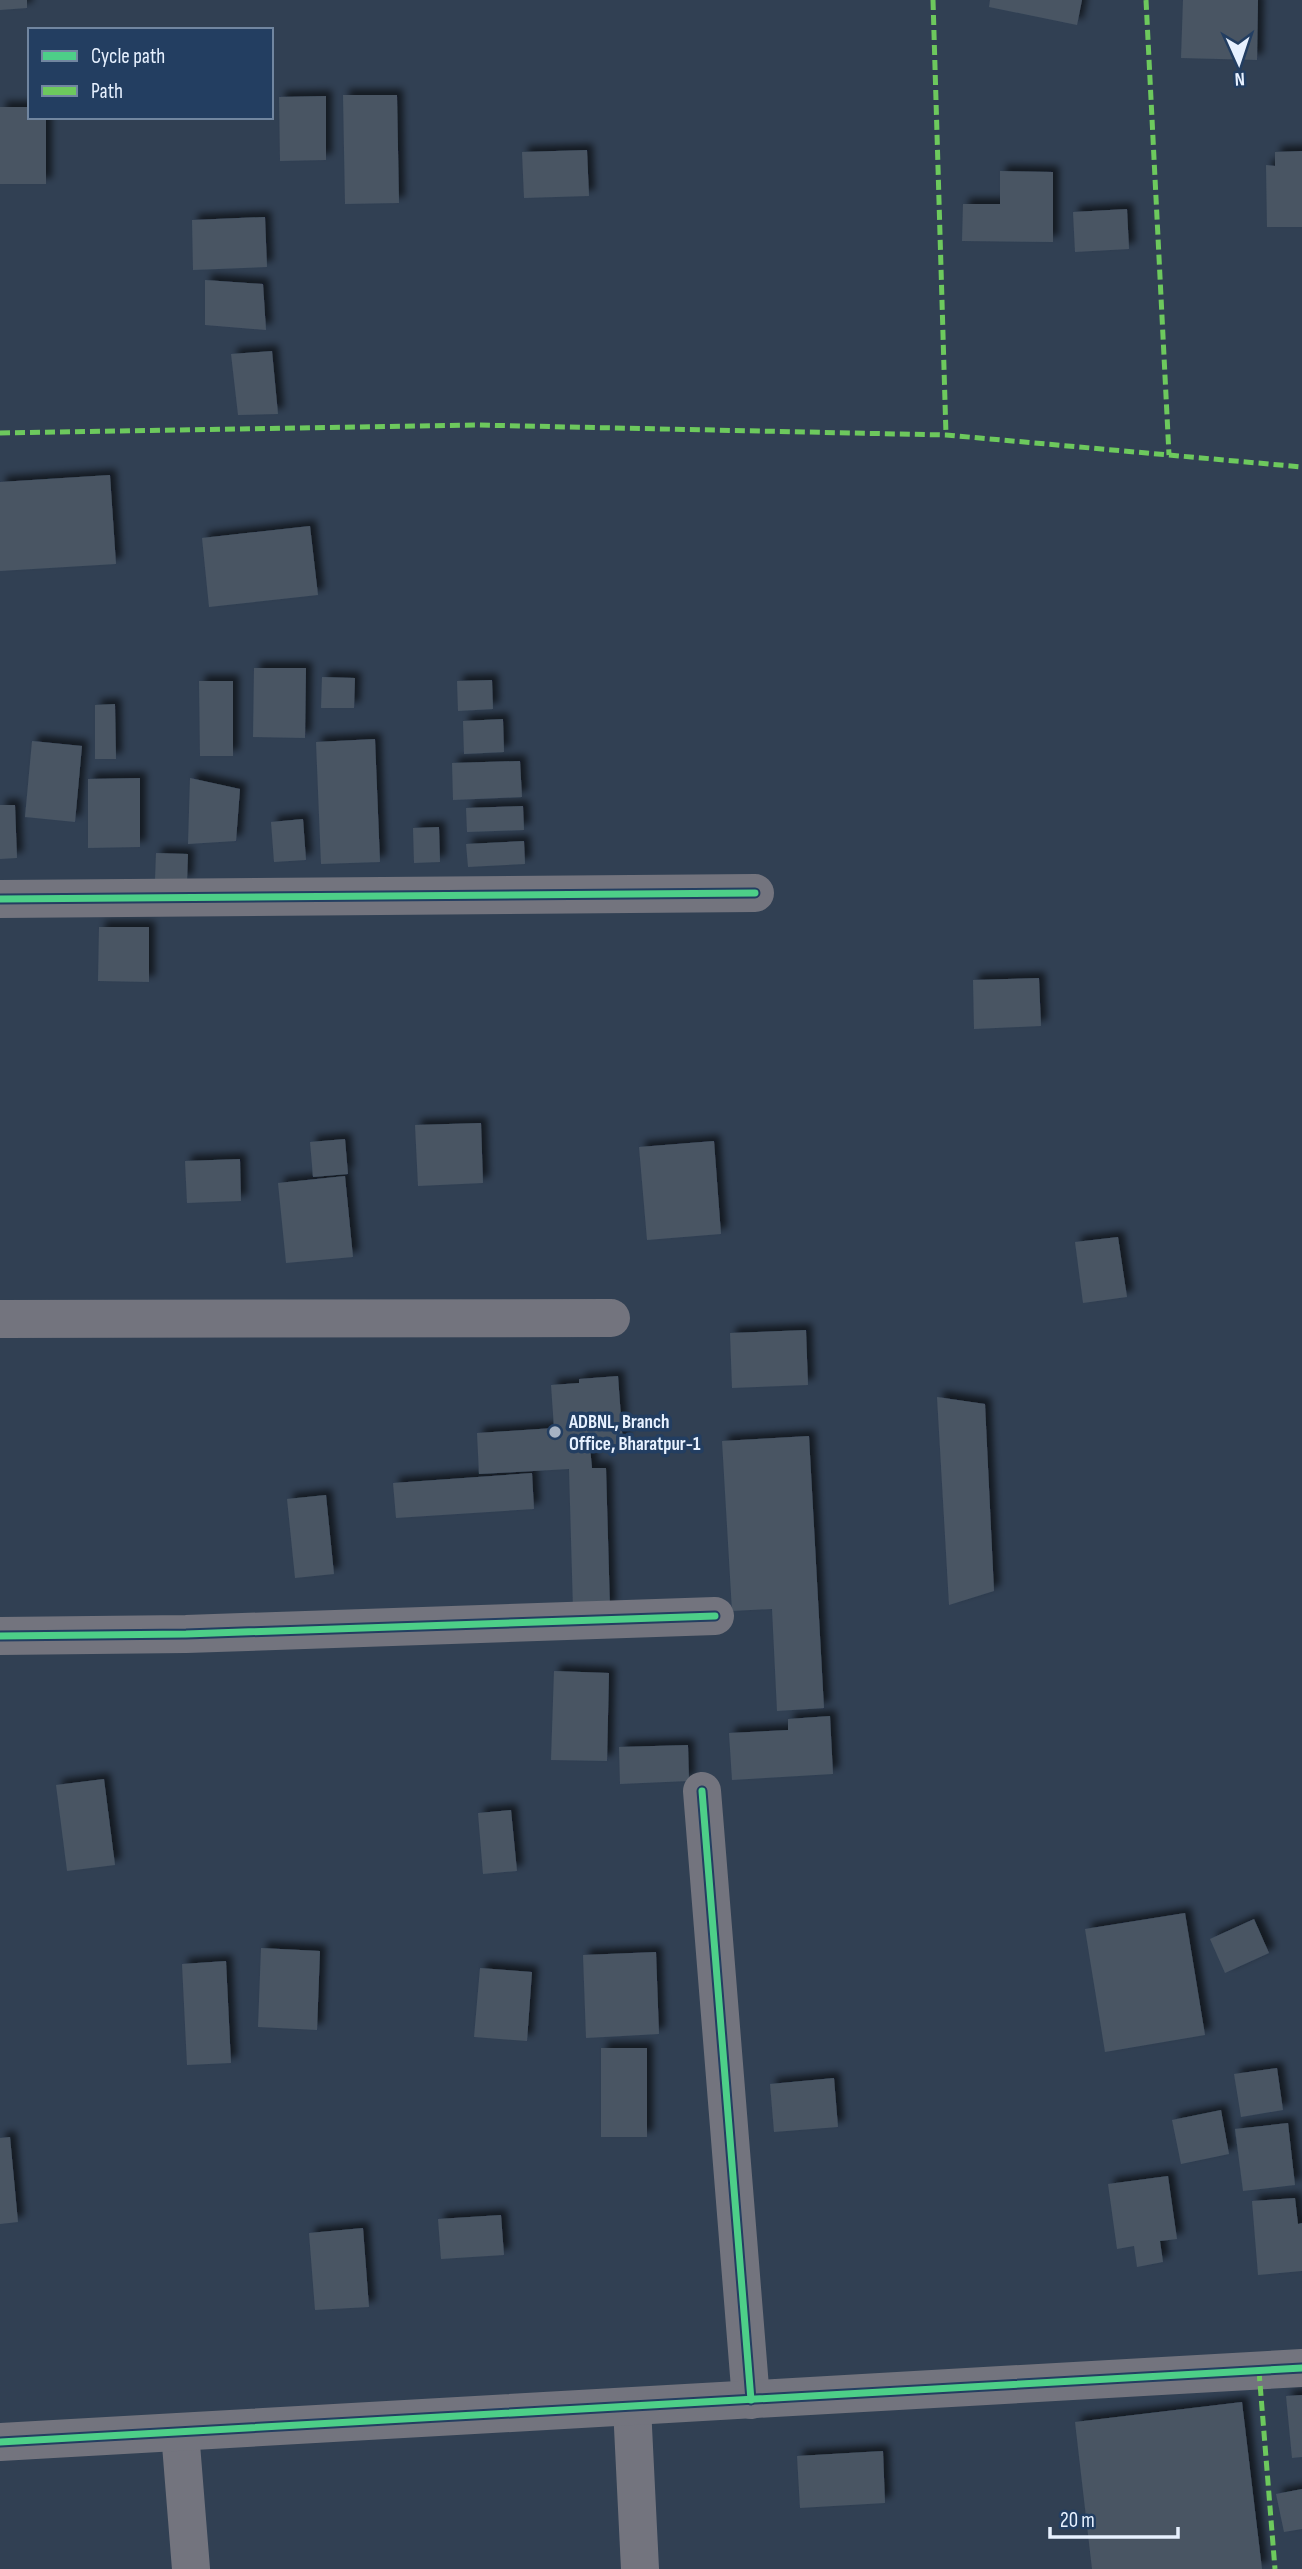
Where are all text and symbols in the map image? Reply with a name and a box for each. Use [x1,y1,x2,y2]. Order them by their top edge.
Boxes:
legend [28,28,273,119]
north arrow [1204,28,1274,98]
text: Cycle path [91,44,165,69]
text: N [1234,67,1245,90]
text: Path [91,79,123,104]
place label: ADBNL, Branch Office, Bharatpur-1 [568,1411,701,1456]
marker: ADBNL, Branch Office, Bharatpur-1 [547,1424,563,1440]
scale bar [1050,2496,1178,2540]
text: 20 m [1060,2508,1095,2533]

